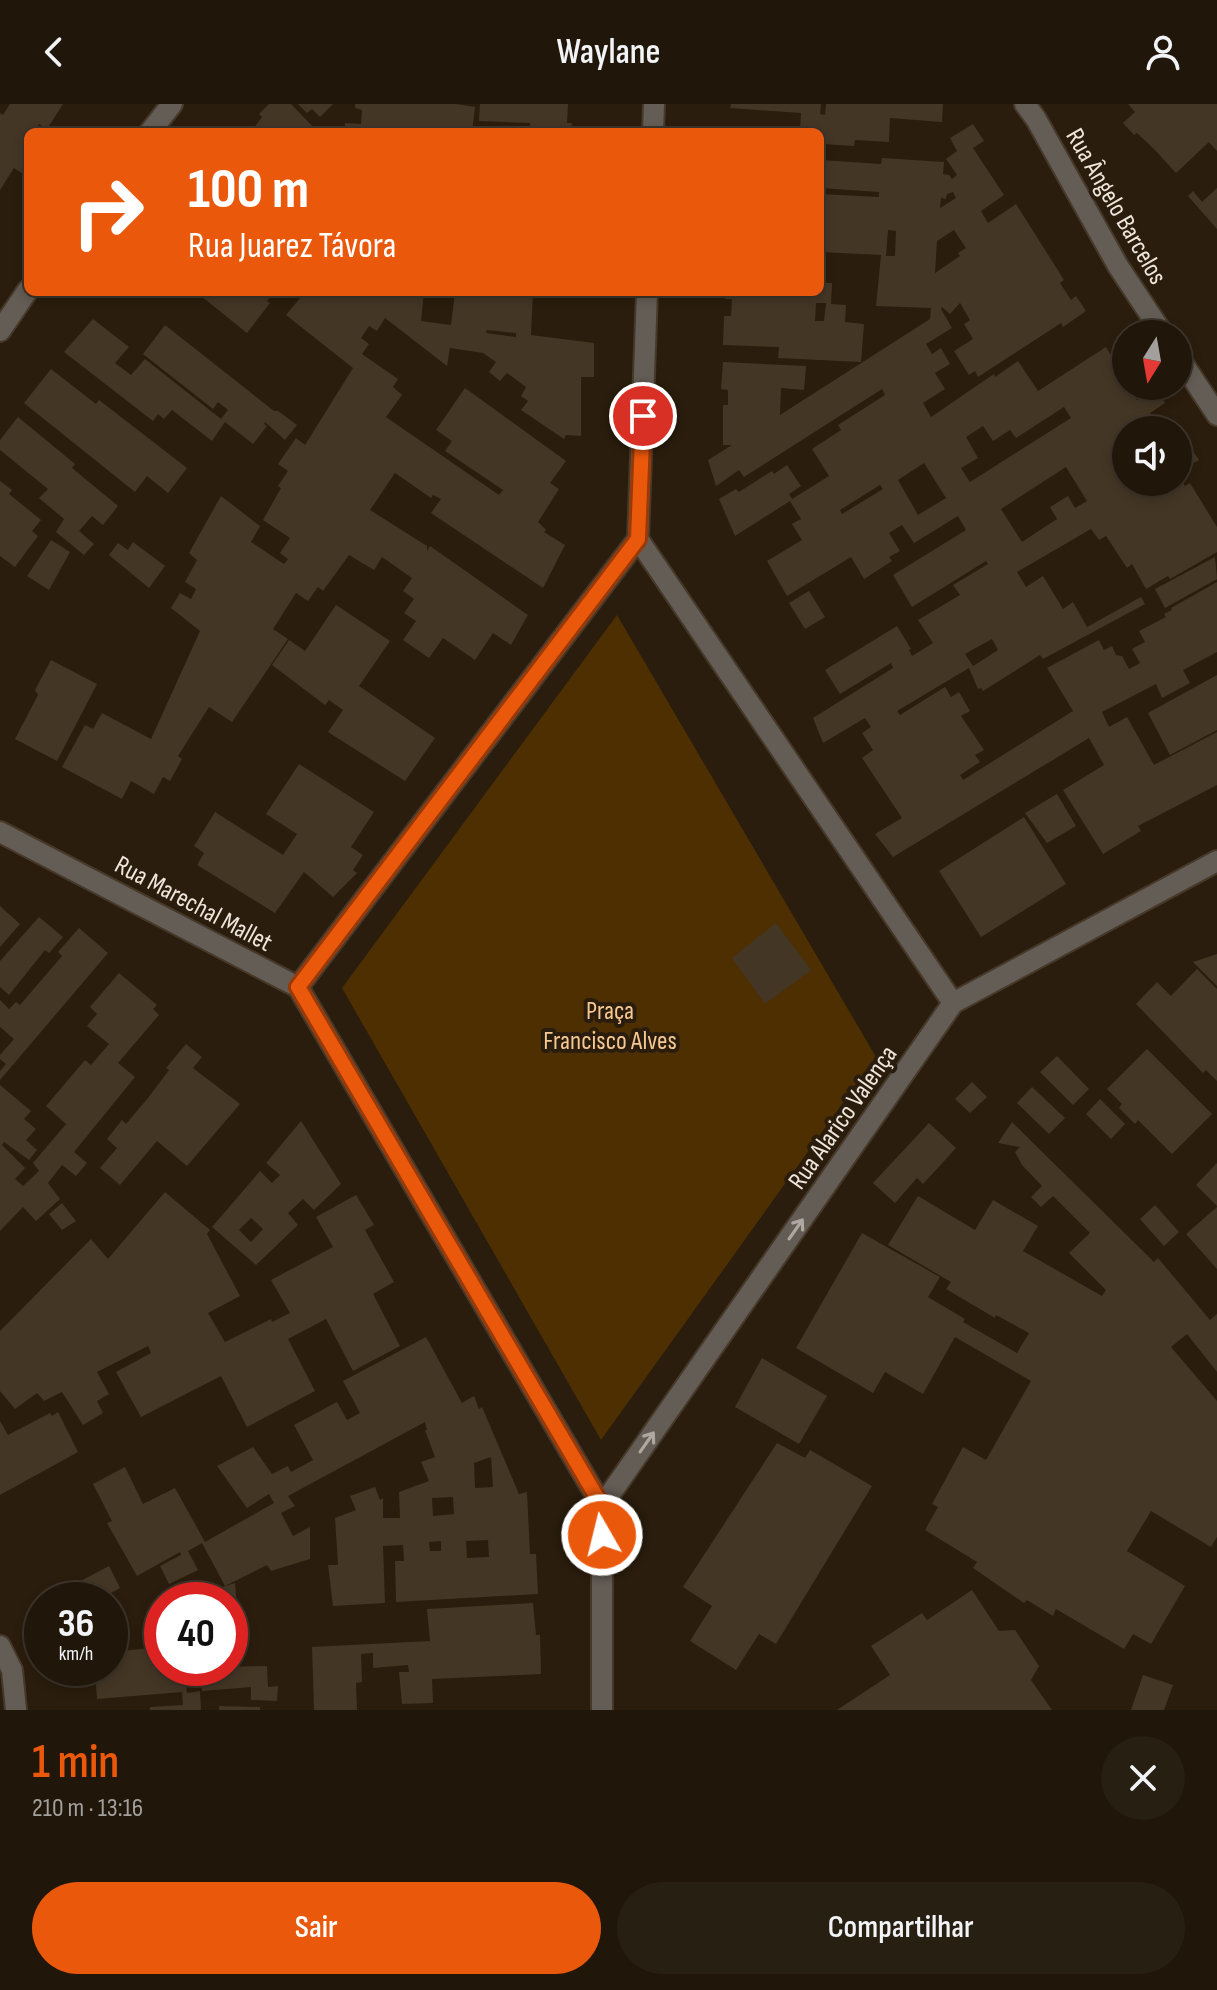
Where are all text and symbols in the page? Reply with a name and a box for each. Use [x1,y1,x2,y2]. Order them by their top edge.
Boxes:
icon: back [32,30,76,74]
icon: person [1141,30,1185,74]
text: Waylane [556,31,661,74]
street label: Rua Ângelo Barcelos [1059,123,1173,290]
text: 100 m [188,157,309,224]
icon: right [56,160,160,264]
text: Rua Juarez Távora [188,225,396,268]
north arrow [1112,320,1192,400]
map controls [1112,320,1192,496]
pin [609,382,677,450]
icon: arrive [621,394,665,438]
button: sound [1112,416,1192,496]
street label: Rua Marechal Mallet [109,850,277,959]
park label: Praça Francisco Alves [543,996,677,1057]
street label: Rua Alarico Valença [782,1040,904,1196]
one-way arrow [788,1218,804,1240]
one-way arrow [639,1431,655,1453]
position arrow [560,1493,644,1577]
speed limit sign: 40 [144,1582,248,1686]
text: 36 [58,1600,94,1648]
text: km/h [59,1642,93,1666]
text: 1 min [32,1734,119,1791]
button: close [1101,1736,1185,1820]
text: 210 m · 13:16 [32,1793,143,1824]
button: Sair [32,1882,601,1974]
button: Compartilhar [617,1882,1185,1974]

